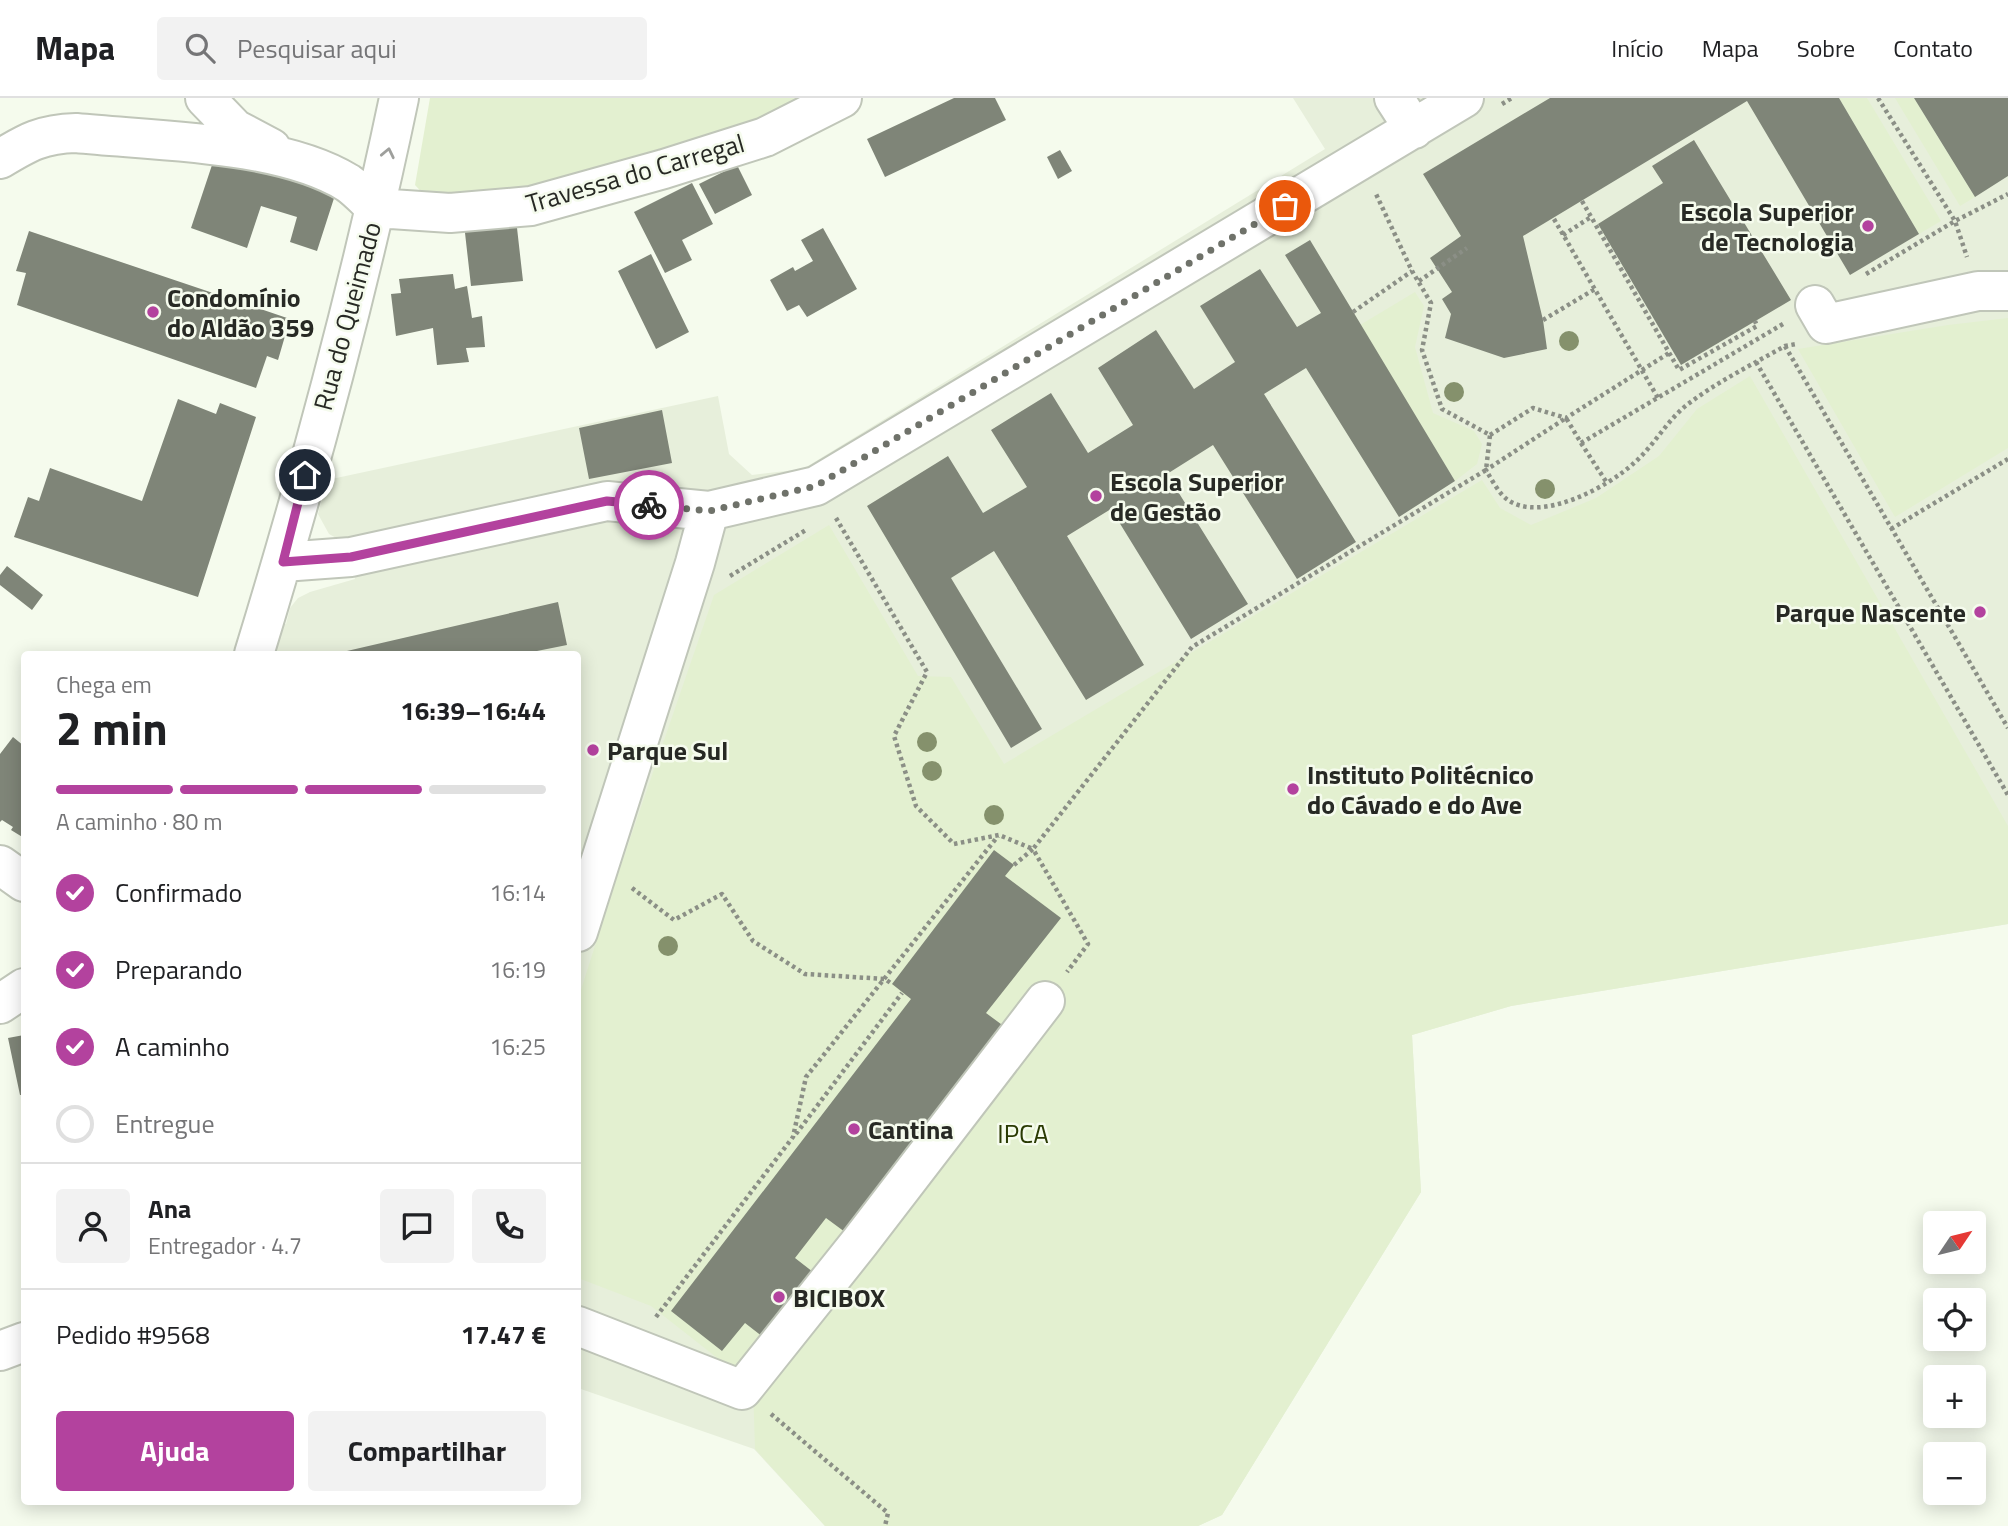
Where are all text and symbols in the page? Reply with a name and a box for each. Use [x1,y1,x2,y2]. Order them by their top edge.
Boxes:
search box [157,17,647,80]
text: Mapa [35,23,115,73]
icon: search [181,29,219,67]
text: Pesquisar aqui [237,29,397,68]
text: Início [1611,30,1664,66]
text: Mapa [1702,30,1759,66]
text: Sobre [1797,30,1855,66]
text: Contato [1893,30,1973,66]
street label: Travessa do Carregal [521,123,749,223]
one-way arrow [379,147,394,159]
pin [1255,176,1315,236]
icon: bag [1266,187,1304,225]
place label: Escola Superior de Tecnologia [1680,192,1854,261]
street label: Rua do Queimado [303,217,391,415]
marker: Escola Superior de Tecnologia [1860,218,1876,234]
place label: Condomínio do Aldão 359 [167,278,314,347]
marker: Condomínio do Aldão 359 [145,304,161,320]
pin [275,445,335,505]
icon: home [286,456,324,494]
place label: Escola Superior de Gestão [1110,462,1284,531]
courier [614,470,684,540]
icon: bike [630,486,668,524]
marker: Escola Superior de Gestão [1088,488,1104,504]
place label: Parque Nascente [1775,593,1966,632]
marker: Parque Nascente [1972,604,1988,620]
text: Chega em [56,667,152,702]
text: 16:39–16:44 [400,691,546,730]
text: 2 min [56,693,168,763]
place label: Parque Sul [607,731,728,770]
marker: Parque Sul [585,742,601,758]
place label: Instituto Politécnico do Cávado e do Ave [1307,755,1534,824]
marker: Instituto Politécnico do Cávado e do Ave [1285,781,1301,797]
text: A caminho · 80 m [56,804,223,839]
text: Confirmado [115,873,242,912]
icon: check [56,874,94,912]
text: 16:14 [489,875,546,910]
text: Preparando [115,950,242,989]
icon: check [56,951,94,989]
text: 16:19 [489,952,546,987]
text: A caminho [115,1027,230,1066]
icon: check [56,1028,94,1066]
text: 16:25 [489,1029,546,1064]
text: Entregue [115,1104,215,1143]
place label: Cantina [868,1110,954,1149]
park label: IPCA [997,1114,1049,1153]
marker: Cantina [846,1121,862,1137]
button: person [56,1189,130,1263]
text: Ana [148,1189,191,1228]
button: chat [380,1189,454,1263]
button: phone [472,1189,546,1263]
north arrow [1923,1211,1986,1274]
map controls [1923,1211,1986,1505]
text: Entregador · 4.7 [148,1228,302,1263]
place label: BICIBOX [793,1278,885,1317]
button: locate [1923,1288,1986,1351]
marker: BICIBOX [771,1289,787,1305]
text: Pedido #9568 [56,1315,210,1354]
text: 17.47 € [461,1315,546,1354]
button: + [1923,1365,1986,1428]
button: Ajuda [56,1411,294,1491]
button: Compartilhar [308,1411,546,1491]
button: − [1923,1442,1986,1505]

